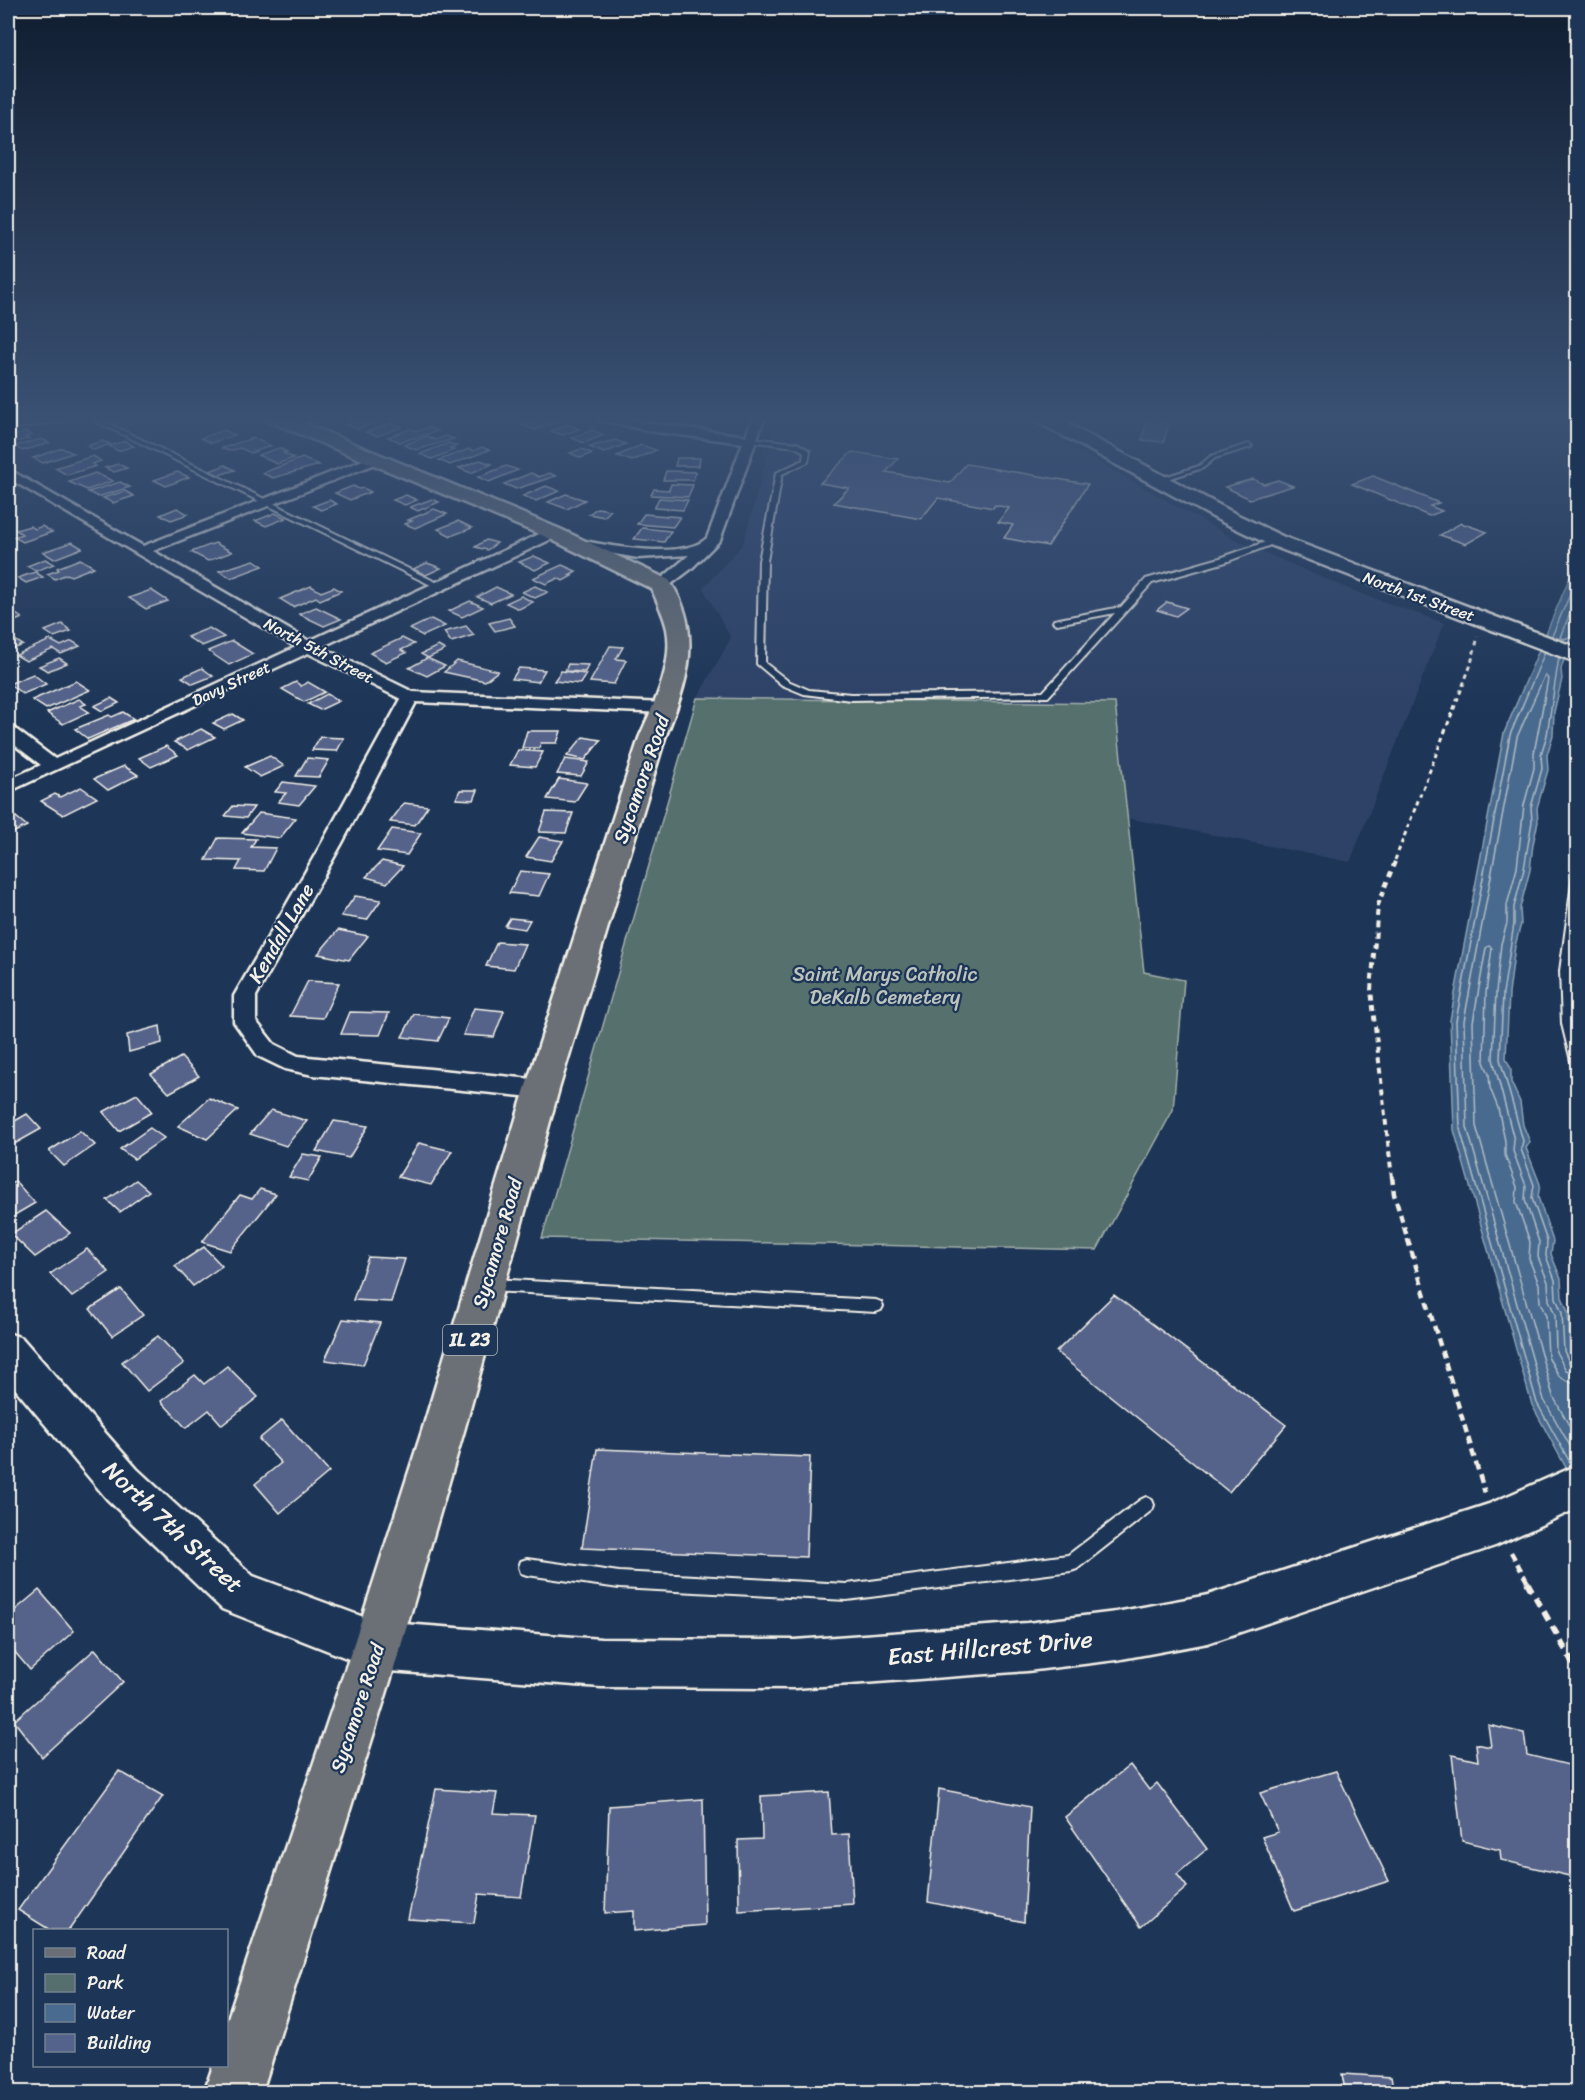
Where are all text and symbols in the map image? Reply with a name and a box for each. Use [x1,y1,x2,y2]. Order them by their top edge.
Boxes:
street label: North 1st Street [1359,563,1479,630]
street label: North 5th Street [258,609,379,692]
street label: Davy Street [187,653,275,714]
street label: Sycamore Road [603,709,680,848]
street label: Kendall Lane [239,877,324,990]
park label: Saint Marys Catholic DeKalb Cemetery [793,957,977,1015]
street label: Sycamore Road [462,1172,533,1313]
road number: IL 23 [443,1325,497,1355]
street label: North 7th Street [93,1450,253,1604]
street label: East Hillcrest Drive [886,1618,1094,1678]
street label: Sycamore Road [320,1637,395,1777]
legend [33,1929,228,2067]
text: Road [87,1937,127,1969]
text: Park [87,1967,124,1999]
text: Water [87,1997,136,2029]
text: Building [87,2027,151,2059]

